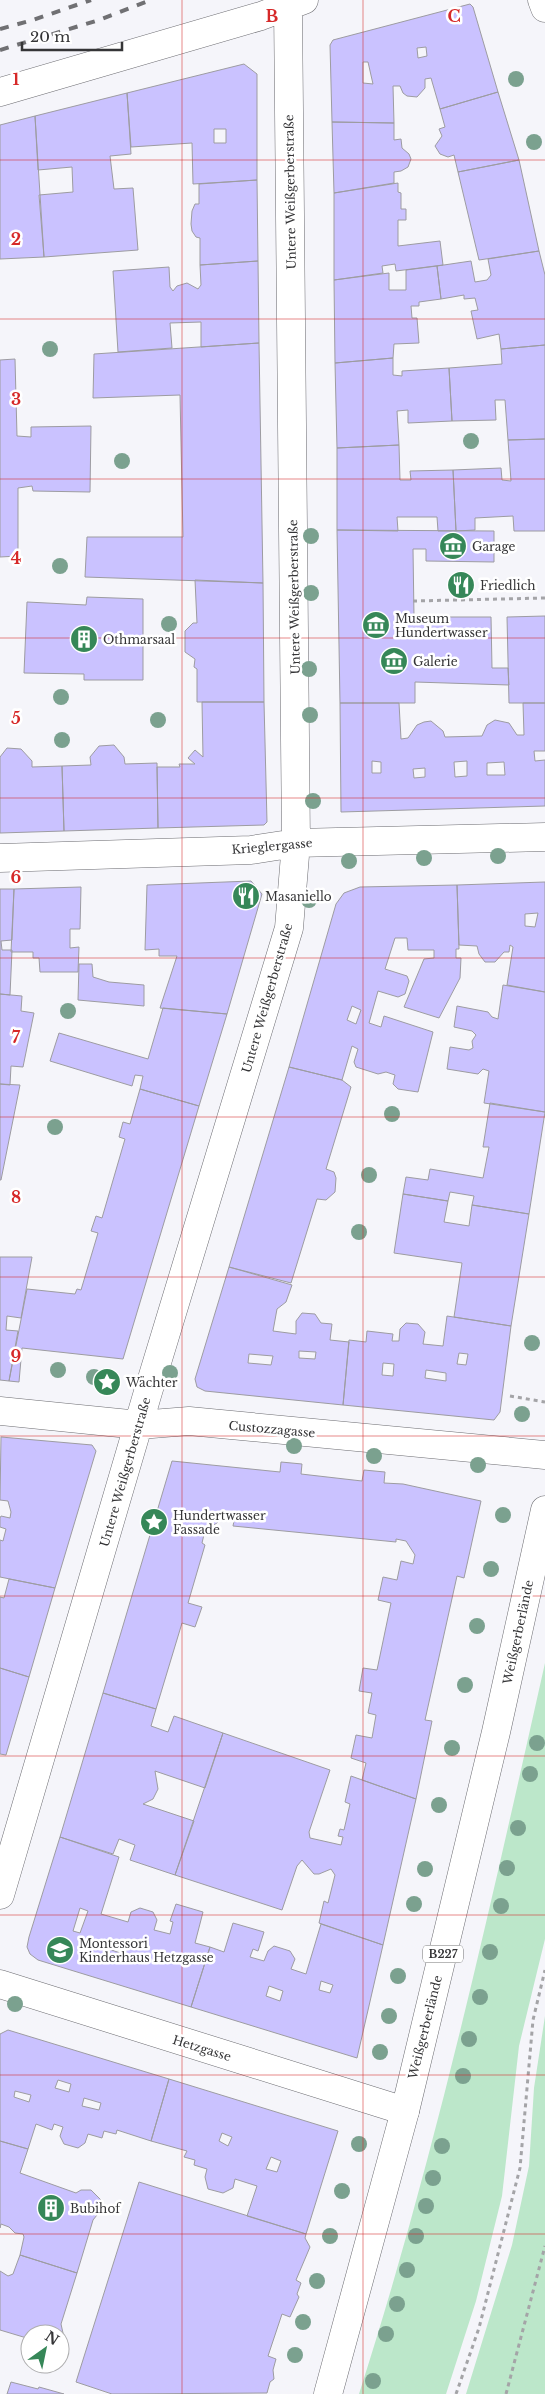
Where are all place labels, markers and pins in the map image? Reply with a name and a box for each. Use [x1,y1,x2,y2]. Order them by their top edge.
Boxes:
museum icon: Garage [438,531,468,561]
place label: Garage [472,539,516,554]
restaurant icon: Friedlich [446,570,476,600]
place label: Friedlich [480,578,535,593]
museum icon: Museum Hundertwasser [361,610,391,640]
place label: Museum Hundertwasser [395,611,488,640]
building icon: Othmarsaal [69,624,99,654]
place label: Othmarsaal [103,632,175,647]
museum icon: Galerie [379,646,409,676]
place label: Galerie [413,654,458,669]
restaurant icon: Masaniello [231,881,261,911]
place label: Masaniello [265,889,332,904]
place icon: Wächter [92,1367,122,1397]
place label: Wächter [125,1375,178,1390]
place icon: Hundertwasser Fassade [139,1507,169,1537]
place label: Hundertwasser Fassade [173,1508,266,1537]
school or university icon: Montessori Kinderhaus Hetzgasse [45,1935,75,1965]
place label: Montessori Kinderhaus Hetzgasse [79,1936,214,1965]
building icon: Bubihof [36,2193,66,2223]
place label: Bubihof [70,2201,122,2216]

